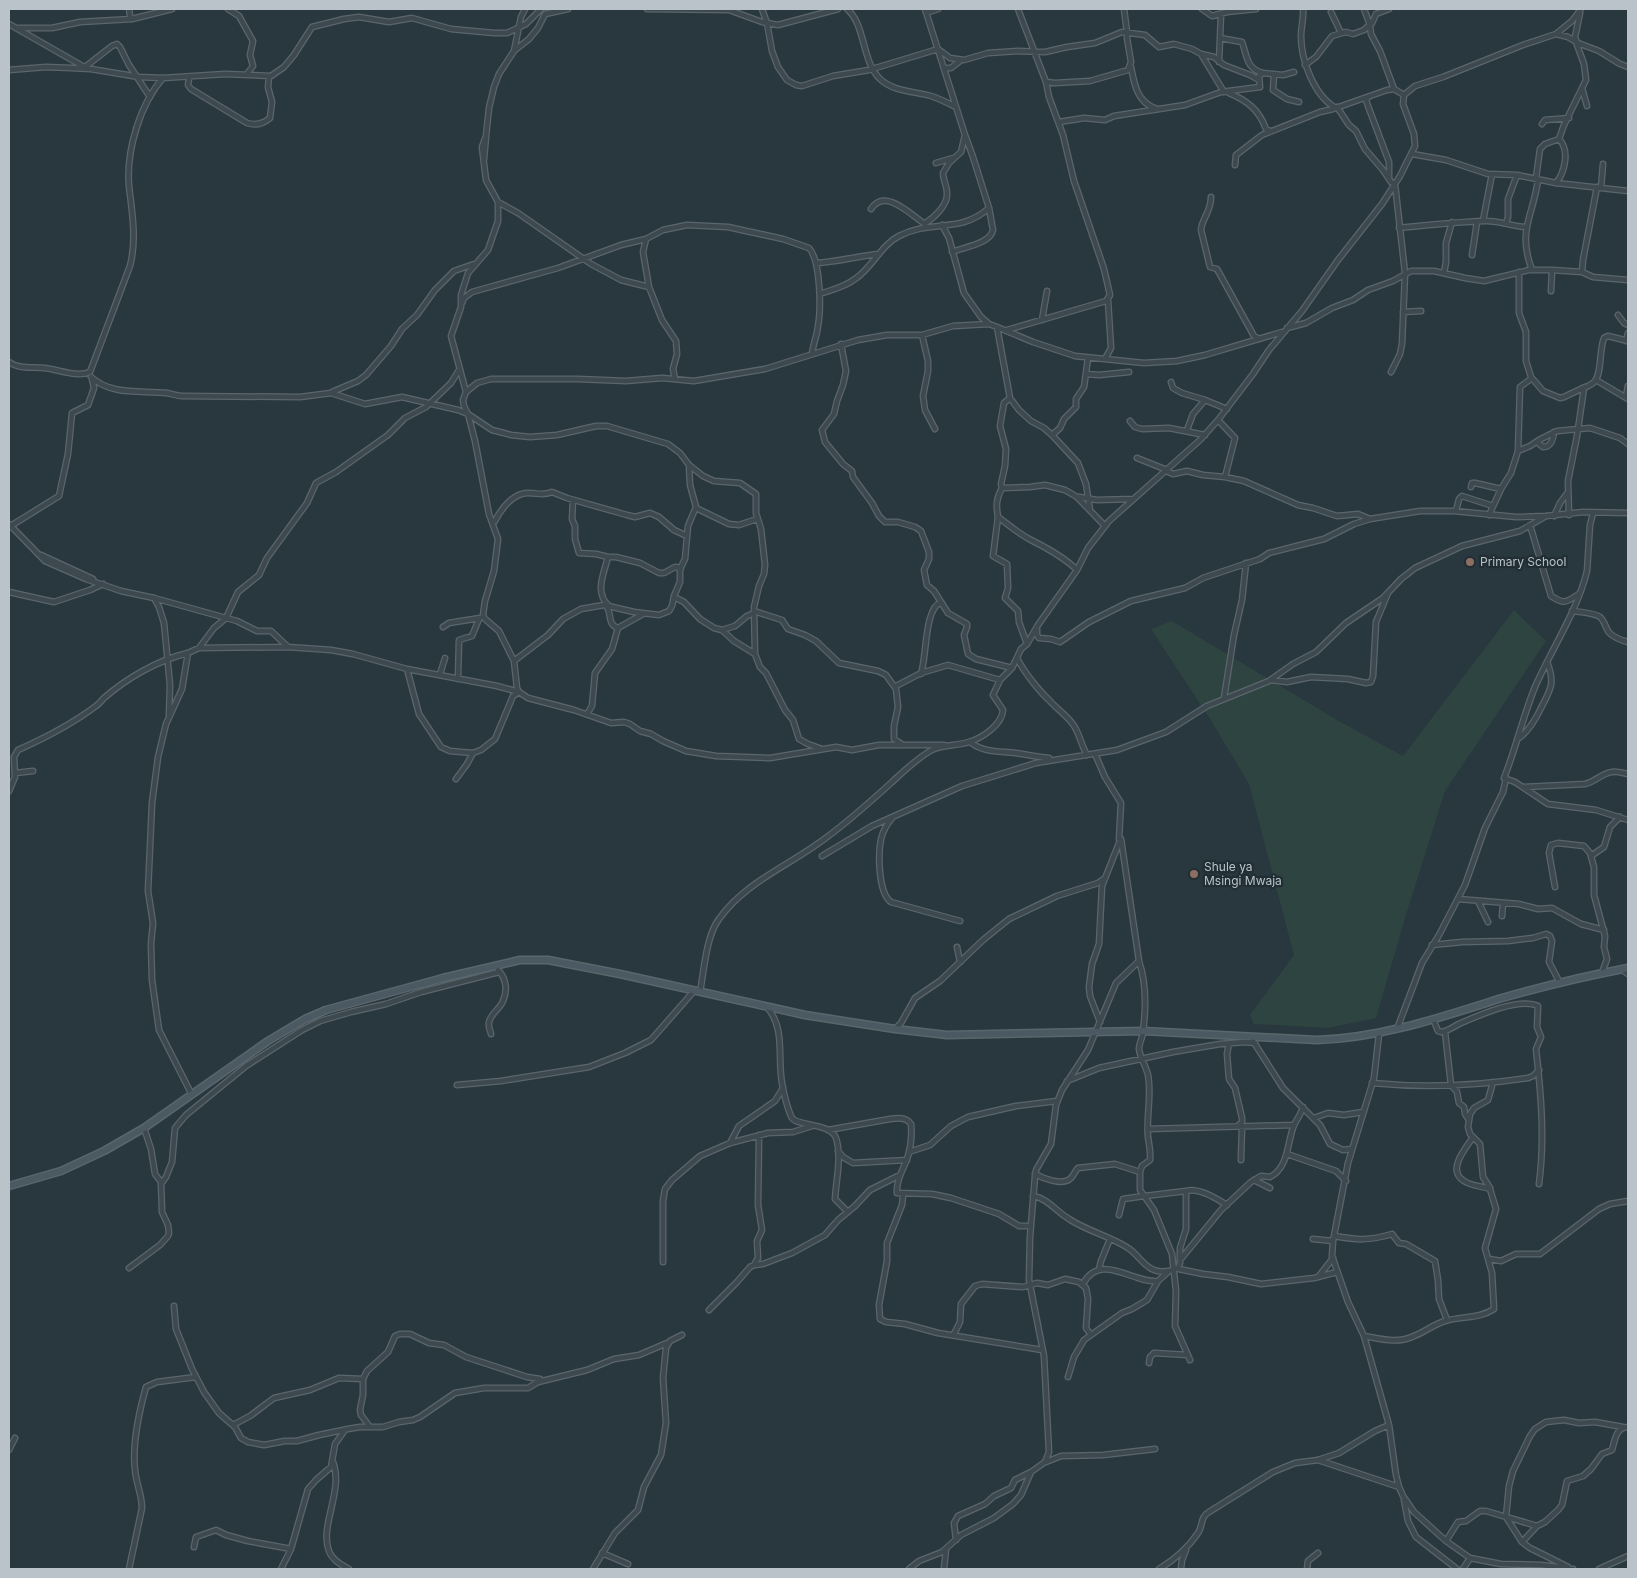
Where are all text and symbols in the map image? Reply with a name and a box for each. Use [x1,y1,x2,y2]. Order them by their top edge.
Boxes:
place label: Primary School [1480,554,1566,569]
marker: Primary School [1464,556,1476,568]
place label: Shule ya Msingi Mwaja [1204,859,1282,888]
marker: Shule ya Msingi Mwaja [1188,868,1200,880]

